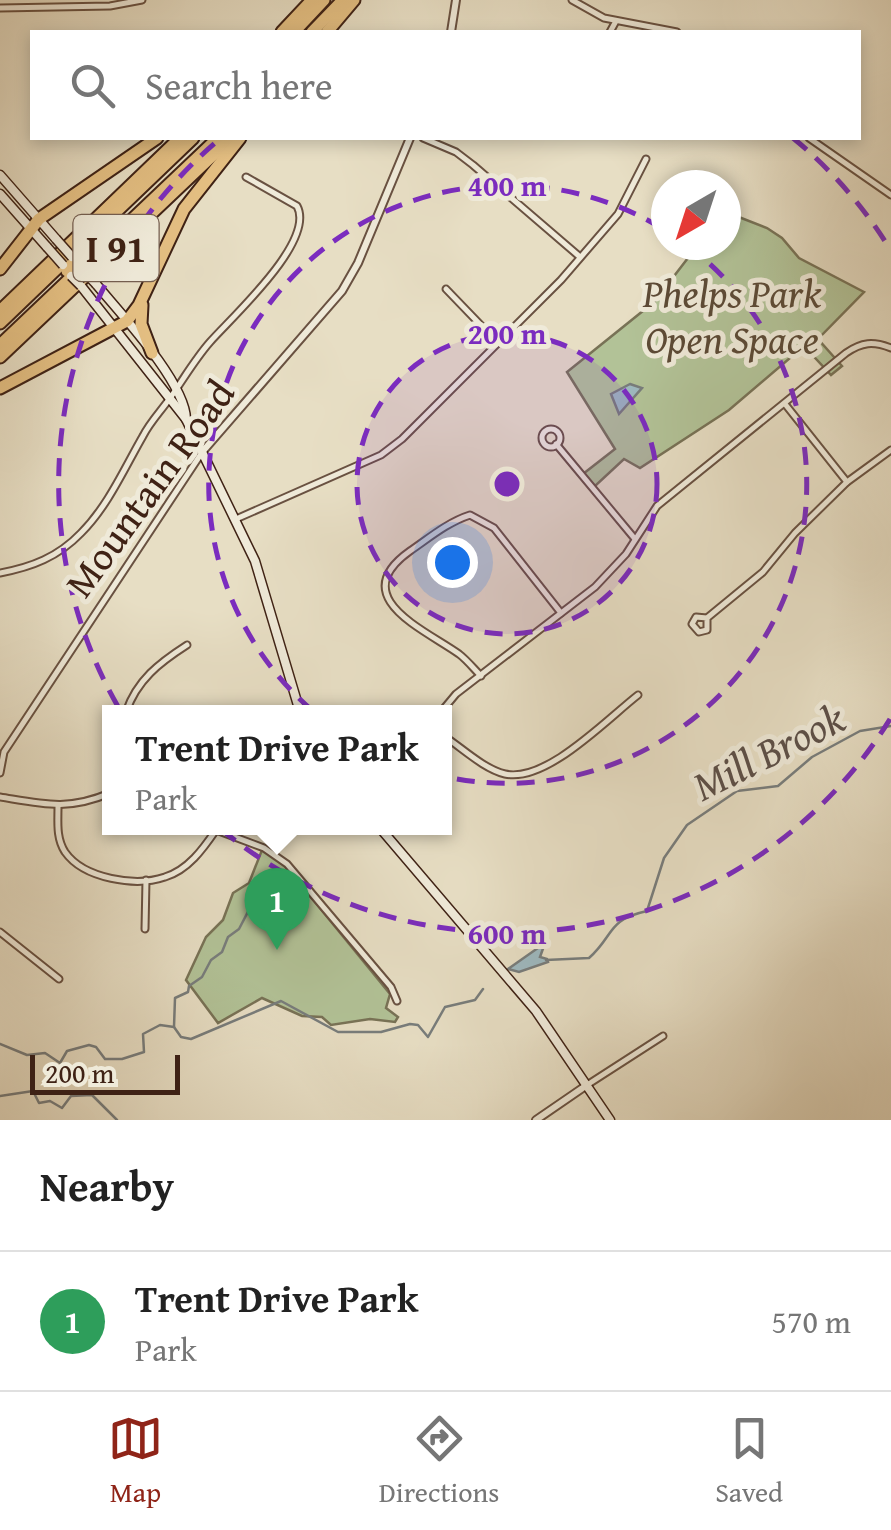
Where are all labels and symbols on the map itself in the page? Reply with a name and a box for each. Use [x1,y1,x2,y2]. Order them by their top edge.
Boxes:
text: 400 m [468,163,547,207]
north arrow [651,170,741,260]
road number: I 91 [74,215,158,281]
park label: Phelps Park Open Space [642,263,822,368]
text: 200 m [468,311,547,355]
street label: Mountain Road [50,366,249,609]
centre of rings [489,466,525,502]
your location [427,537,478,588]
water label: Mill Brook [681,686,855,815]
pin: 1 [244,868,310,950]
text: 600 m [468,911,547,955]
scale bar [30,1050,180,1094]

